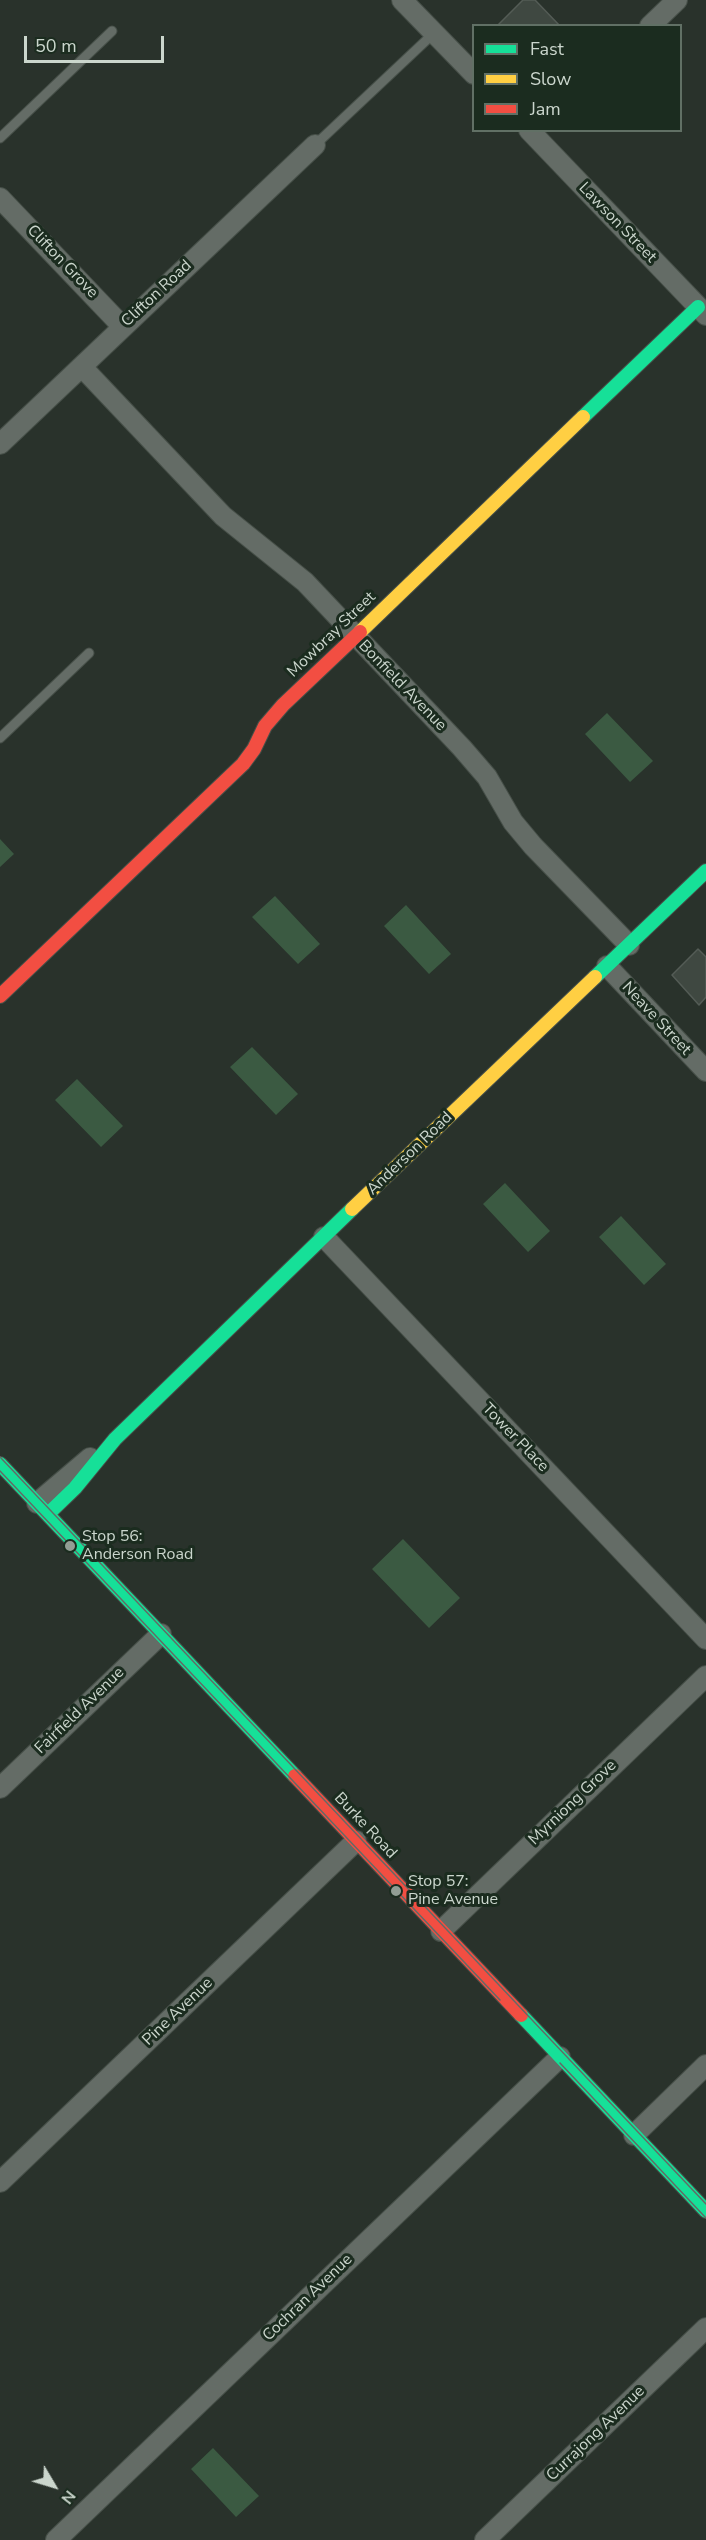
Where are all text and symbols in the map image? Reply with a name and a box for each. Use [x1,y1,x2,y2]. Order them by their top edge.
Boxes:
scale bar [27,24,166,62]
legend [472,24,682,132]
text: 50 m [35,34,77,58]
text: Fast [530,37,564,61]
text: Slow [530,67,571,91]
text: Jam [530,97,561,121]
street label: Lawson Street [574,179,660,267]
street label: Clifton Grove [22,221,102,303]
street label: Clifton Road [118,257,196,331]
street label: Mowbray Street [284,588,380,682]
street label: Bonfield Avenue [354,637,450,735]
street label: Neave Street [617,978,695,1060]
street label: Anderson Road [363,1108,457,1200]
street label: Tower Place [478,1400,552,1476]
place label: Stop 56: Anderson Road [82,1527,193,1565]
marker: Stop 56: Anderson Road [63,1539,77,1553]
street label: Fairfield Avenue [31,1664,129,1758]
street label: Myrniong Grove [525,1756,621,1850]
street label: Burke Road [330,1789,400,1863]
place label: Stop 57: Pine Avenue [408,1872,498,1910]
marker: Stop 57: Pine Avenue [389,1884,403,1898]
street label: Pine Avenue [139,1974,217,2050]
street label: Cochran Avenue [259,2250,357,2346]
street label: Currajong Avenue [543,2382,649,2486]
north arrow [24,2456,84,2516]
text: N [56,2486,81,2509]

